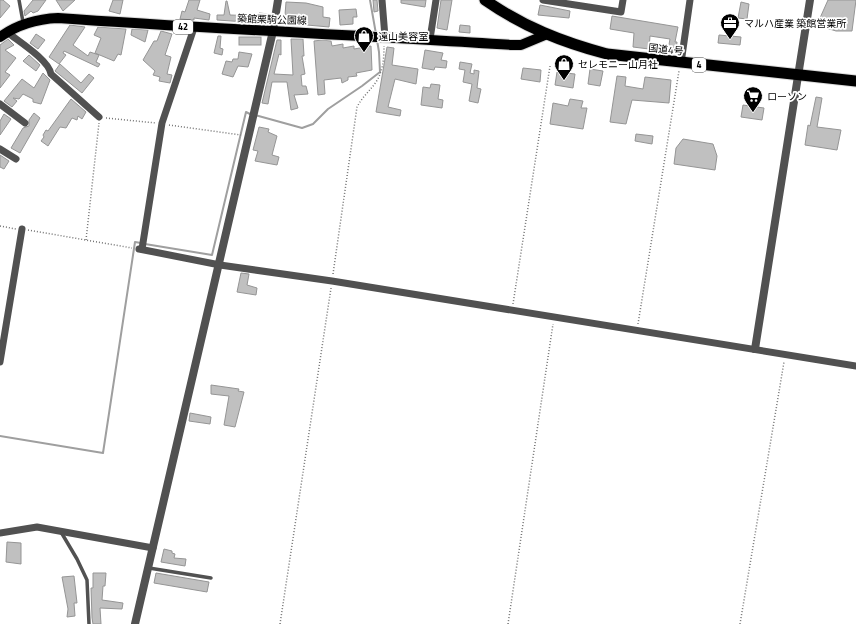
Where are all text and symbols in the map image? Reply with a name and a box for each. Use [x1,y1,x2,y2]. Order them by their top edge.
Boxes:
street label: 築館栗駒公園線 [237,11,307,28]
office icon: マルハ産業 築館営業所 [719,12,741,40]
place label: マルハ産業 築館営業所 [744,16,846,31]
road number: 42 [173,20,193,34]
shop icon: 遠山美容室 [353,25,375,53]
place label: 遠山美容室 [378,29,428,44]
street label: 国道4号 [647,40,684,59]
shop icon: セレモニー山月社 [553,53,575,81]
place label: セレモニー山月社 [578,57,658,72]
road number: 4 [692,58,706,72]
supermarket icon: ローソン [742,85,764,113]
place label: ローソン [767,89,807,104]

